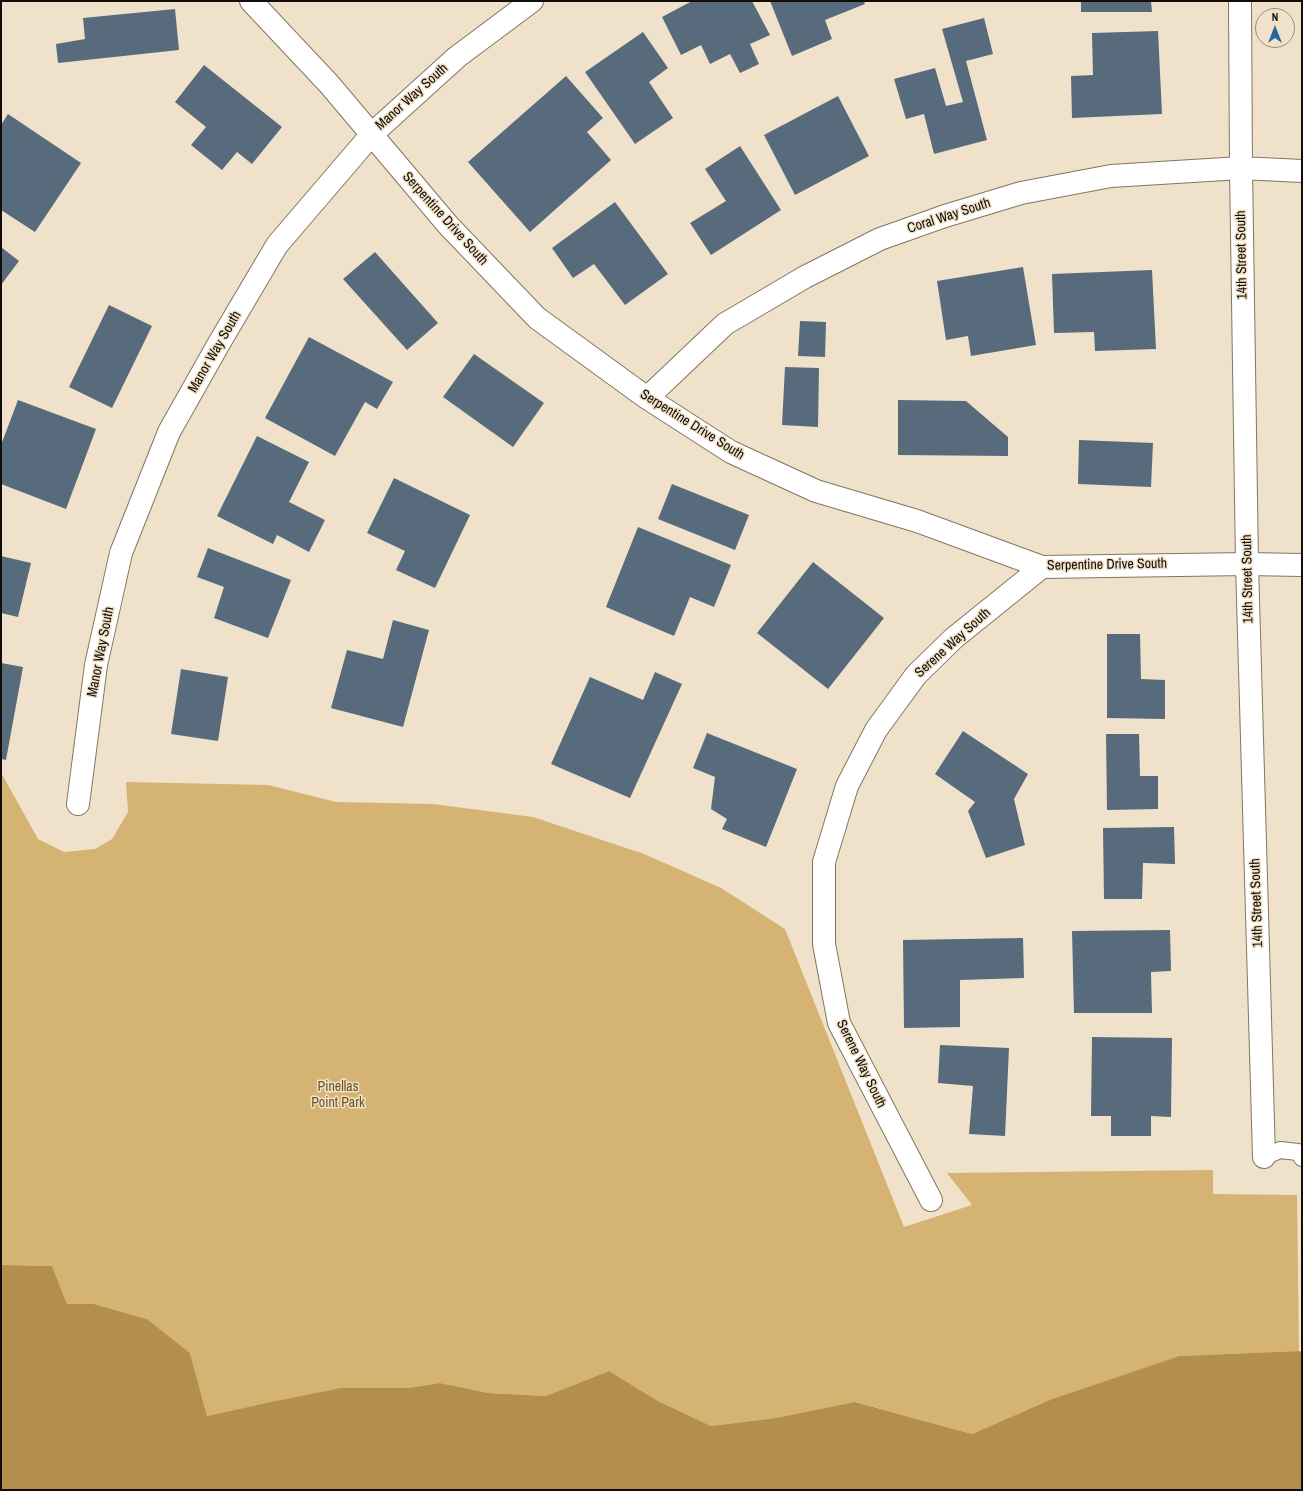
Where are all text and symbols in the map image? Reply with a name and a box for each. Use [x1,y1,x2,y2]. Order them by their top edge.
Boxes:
north arrow [1255,8,1295,48]
text: N [1272,10,1278,24]
street label: Manor Way South [372,60,452,134]
street label: Serpentine Drive South [399,169,491,269]
street label: Coral Way South [905,195,993,237]
street label: 14th Street South [1233,210,1251,300]
street label: Manor Way South [185,308,245,396]
street label: Serpentine Drive South [637,386,747,464]
street label: 14th Street South [1239,534,1257,624]
street label: Serpentine Drive South [1047,556,1167,574]
street label: Serene Way South [912,605,994,681]
street label: Manor Way South [84,606,118,698]
street label: 14th Street South [1247,858,1267,948]
street label: Serene Way South [832,1017,890,1111]
park label: Pinellas Point Park [311,1079,365,1112]

